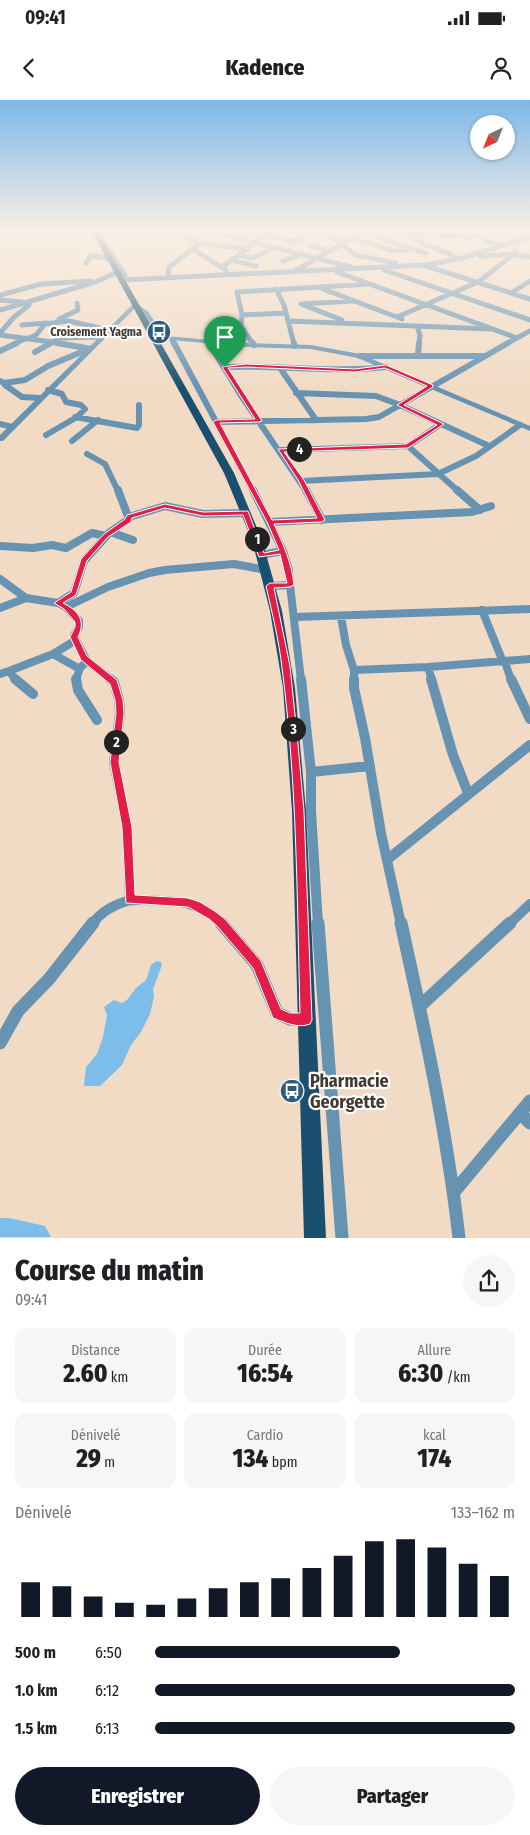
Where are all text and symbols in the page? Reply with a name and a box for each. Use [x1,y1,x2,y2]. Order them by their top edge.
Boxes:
text: 09:41 [25,6,66,29]
icon: back [15,54,43,82]
text: Kadence [225,54,305,81]
icon: person [487,54,515,82]
north arrow [470,115,515,160]
map controls [470,115,515,160]
pin [204,316,246,367]
bus stop icon: Croisement Yagma [146,319,172,345]
icon: arrive [211,323,239,351]
place label: Croisement Yagma [50,325,142,339]
pin: 4 [286,436,312,462]
text: 4 [296,441,303,458]
pin: 1 [244,526,270,552]
text: 1 [255,531,260,548]
pin: 3 [280,716,306,742]
text: 3 [290,721,297,738]
pin: 2 [104,730,128,754]
text: 2 [113,734,120,751]
place label: Pharmacie Georgette [310,1070,389,1113]
bus stop icon: Pharmacie Georgette [279,1078,305,1104]
text: Course du matin [15,1254,204,1287]
button: share [463,1255,515,1307]
text: 09:41 [15,1290,47,1309]
text: Distance [71,1342,120,1359]
text: Durée [248,1342,282,1359]
text: Allure [418,1342,451,1359]
text: 2.60 [63,1359,108,1389]
text: 16:54 [237,1359,293,1389]
text: 6:30 [398,1359,443,1389]
text: km [108,1369,128,1386]
text: /km [443,1369,471,1386]
text: Dénivelé [71,1427,120,1444]
text: Cardio [247,1427,283,1444]
text: kcal [423,1427,446,1444]
text: 29 [76,1444,101,1474]
text: 134 [233,1444,268,1474]
text: 174 [417,1444,451,1474]
text: m [101,1454,115,1471]
text: bpm [268,1454,297,1471]
text: Dénivelé [15,1503,72,1522]
text: 133–162 m [451,1503,515,1522]
text: 500 m [15,1643,56,1662]
text: 6:50 [95,1643,122,1662]
text: 1.0 km [15,1681,58,1700]
text: 6:12 [95,1681,119,1700]
text: 1.5 km [15,1719,57,1738]
text: 6:13 [95,1719,119,1738]
button: Enregistrer [15,1767,260,1825]
button: Partager [270,1767,515,1825]

